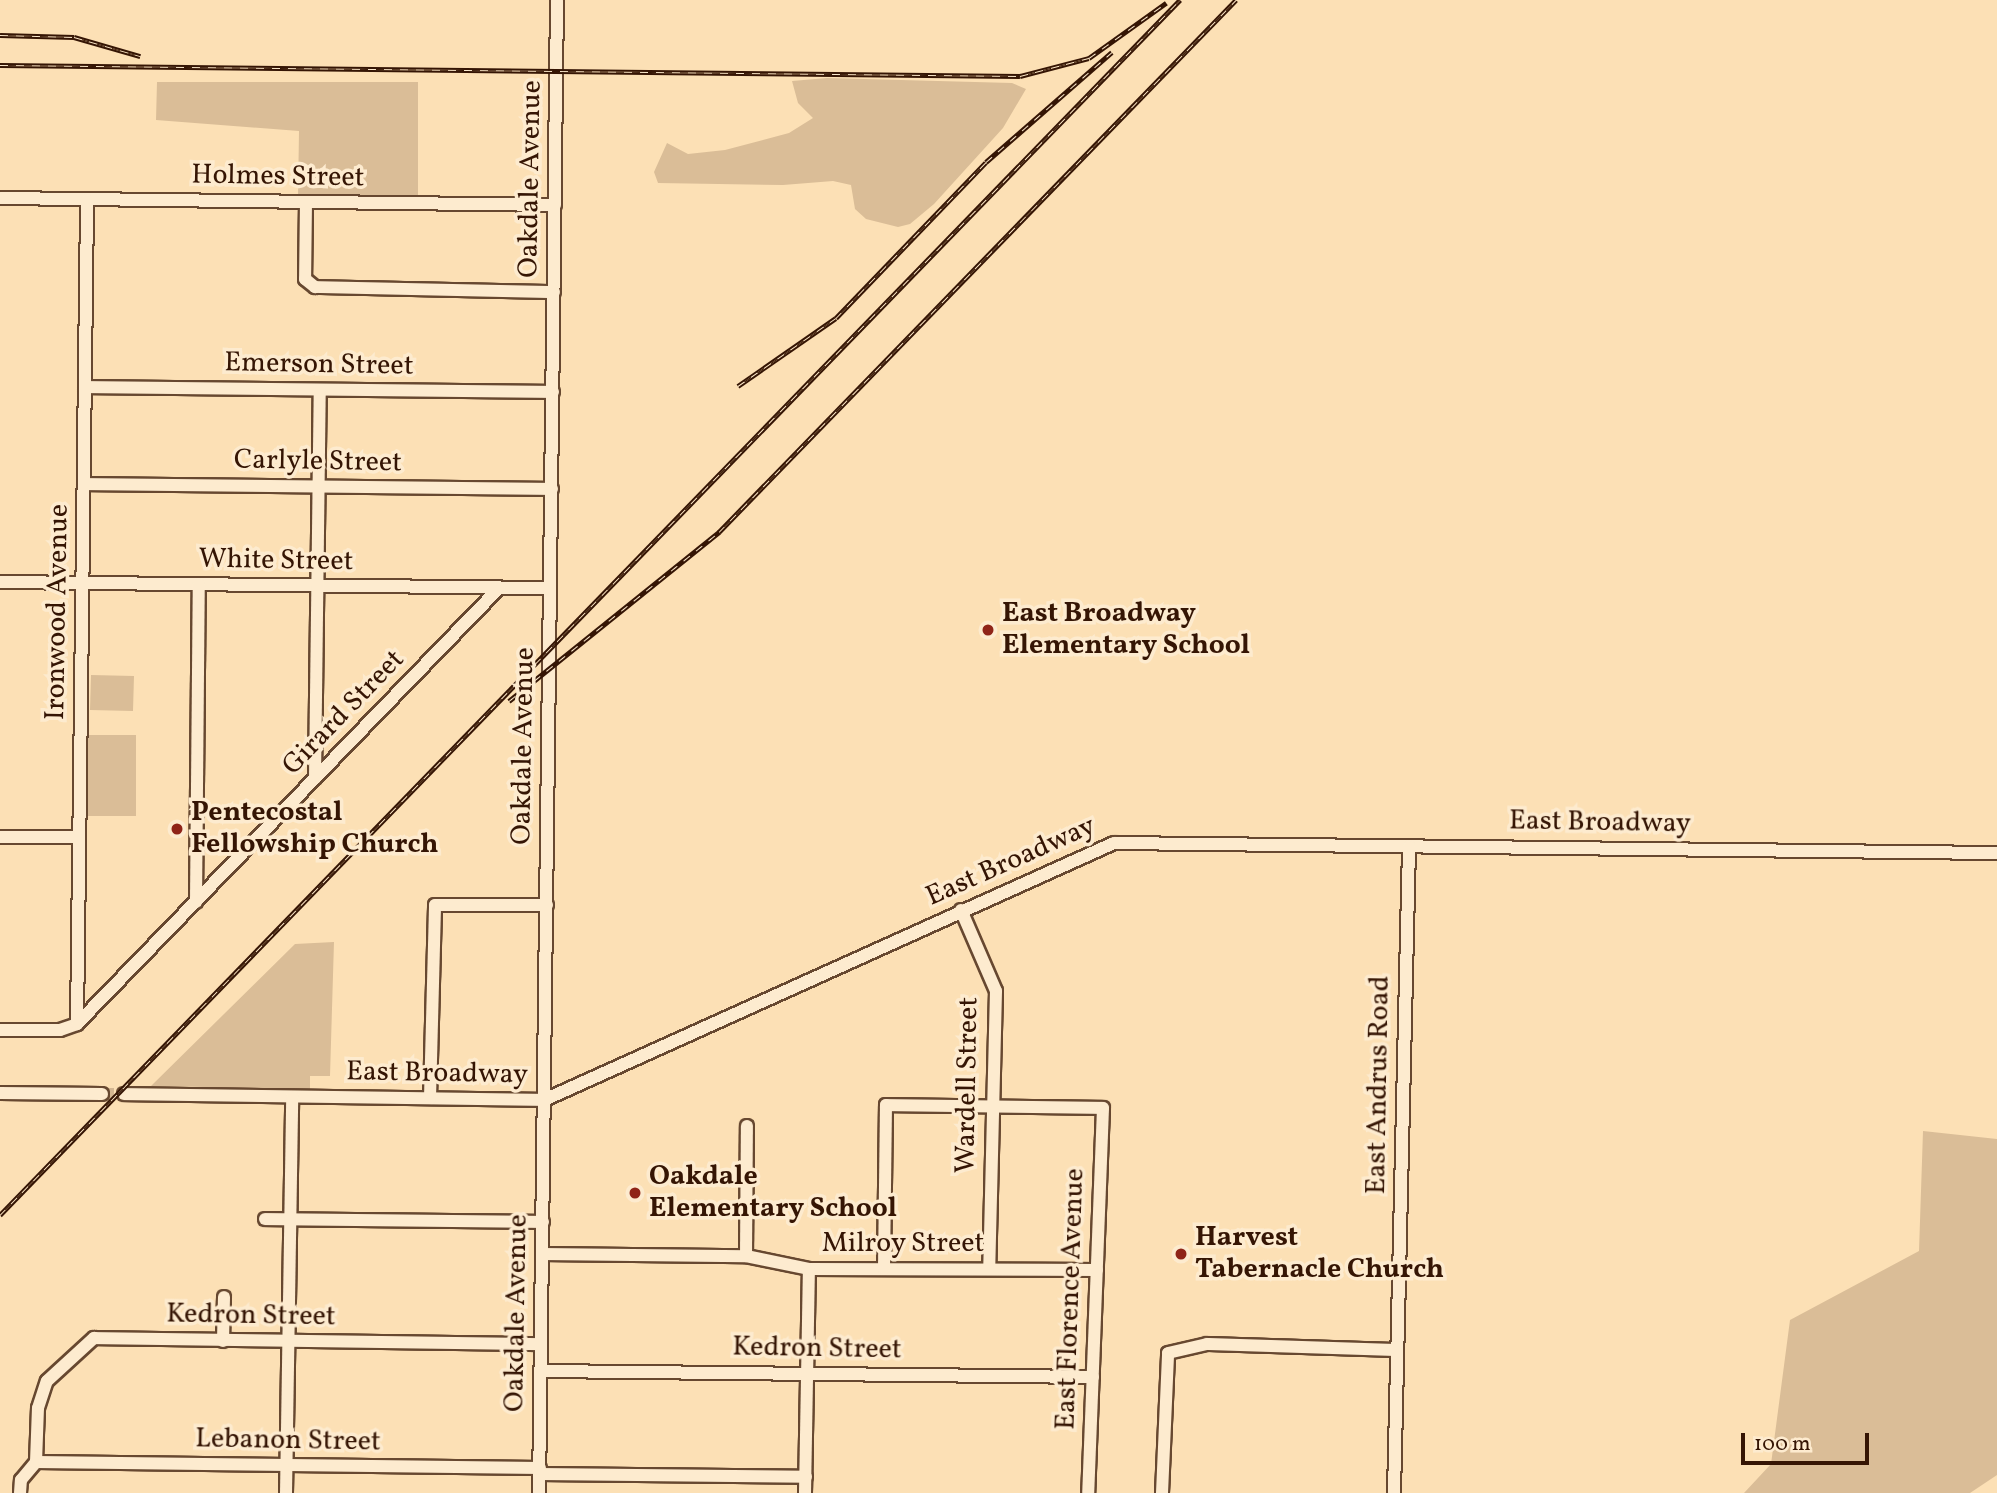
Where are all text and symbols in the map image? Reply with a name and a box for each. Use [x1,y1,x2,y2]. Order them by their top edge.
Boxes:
street label: Oakdale Avenue [512,80,550,278]
street label: Holmes Street [191,159,365,195]
street label: Emerson Street [224,347,414,383]
street label: Carlyle Street [234,444,402,480]
street label: Ironwood Avenue [39,504,77,720]
street label: White Street [198,543,354,579]
place label: East Broadway Elementary School [1002,597,1251,663]
marker: East Broadway Elementary School [980,622,996,638]
street label: Girard Street [276,643,412,783]
street label: Oakdale Avenue [505,647,543,845]
place label: Pentecostal Fellowship Church [191,796,439,862]
street label: East Broadway [1509,805,1691,841]
street label: East Broadway [921,810,1101,914]
marker: Pentecostal Fellowship Church [169,821,185,837]
street label: East Andrus Road [1360,975,1398,1195]
street label: Wardell Street [950,996,986,1174]
street label: East Broadway [346,1056,528,1092]
place label: Oakdale Elementary School [649,1160,898,1226]
street label: East Florence Avenue [1050,1168,1092,1430]
marker: Oakdale Elementary School [627,1185,643,1201]
street label: Oakdale Avenue [498,1214,536,1412]
place label: Harvest Tabernacle Church [1195,1221,1444,1287]
street label: Milroy Street [821,1227,985,1261]
marker: Harvest Tabernacle Church [1173,1246,1189,1262]
street label: Kedron Street [166,1298,336,1334]
street label: Kedron Street [732,1331,902,1367]
scale bar [1745,1420,1873,1464]
street label: Lebanon Street [195,1423,381,1459]
text: 100 m [1754,1430,1811,1459]

